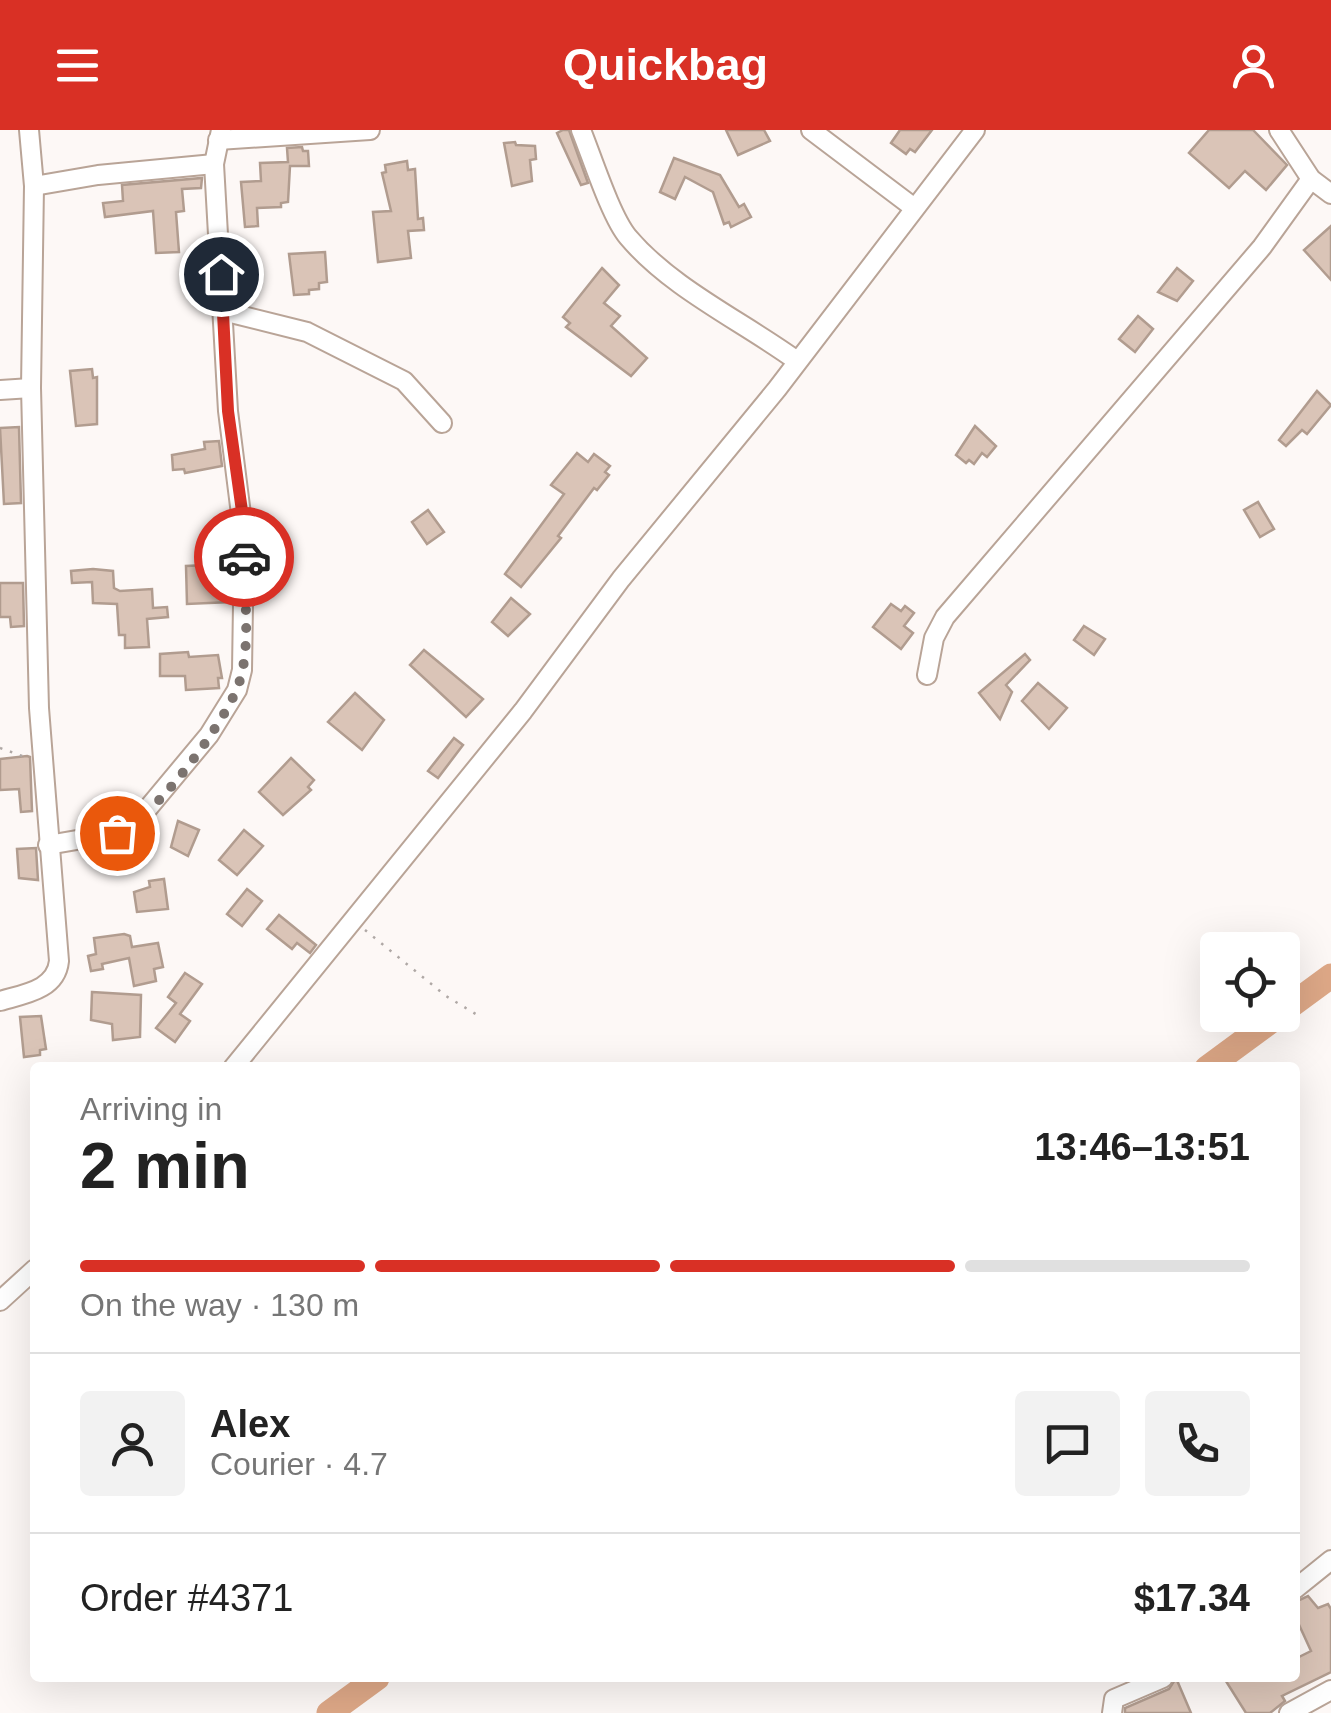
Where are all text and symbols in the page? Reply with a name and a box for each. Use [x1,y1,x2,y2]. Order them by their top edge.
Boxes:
icon: menu [50,38,105,93]
icon: person [1226,38,1281,93]
text: Quickbag [563,39,768,90]
pin [179,232,264,317]
icon: home [194,247,249,302]
courier [194,507,294,607]
icon: car [217,530,272,585]
pin [75,791,160,876]
icon: bag [90,806,145,861]
map controls [1200,932,1300,1032]
button: locate [1200,932,1300,1032]
text: Arriving in [80,1091,222,1127]
text: 13:46–13:51 [1034,1126,1250,1168]
text: 2 min [80,1129,250,1202]
text: On the way · 130 m [80,1287,359,1323]
button: person [80,1391,185,1496]
button: chat [1015,1391,1120,1496]
button: phone [1145,1391,1250,1496]
text: Alex [210,1403,290,1445]
text: Courier · 4.7 [210,1446,388,1482]
text: Order #4371 [80,1577,293,1619]
text: $17.34 [1134,1577,1250,1619]

